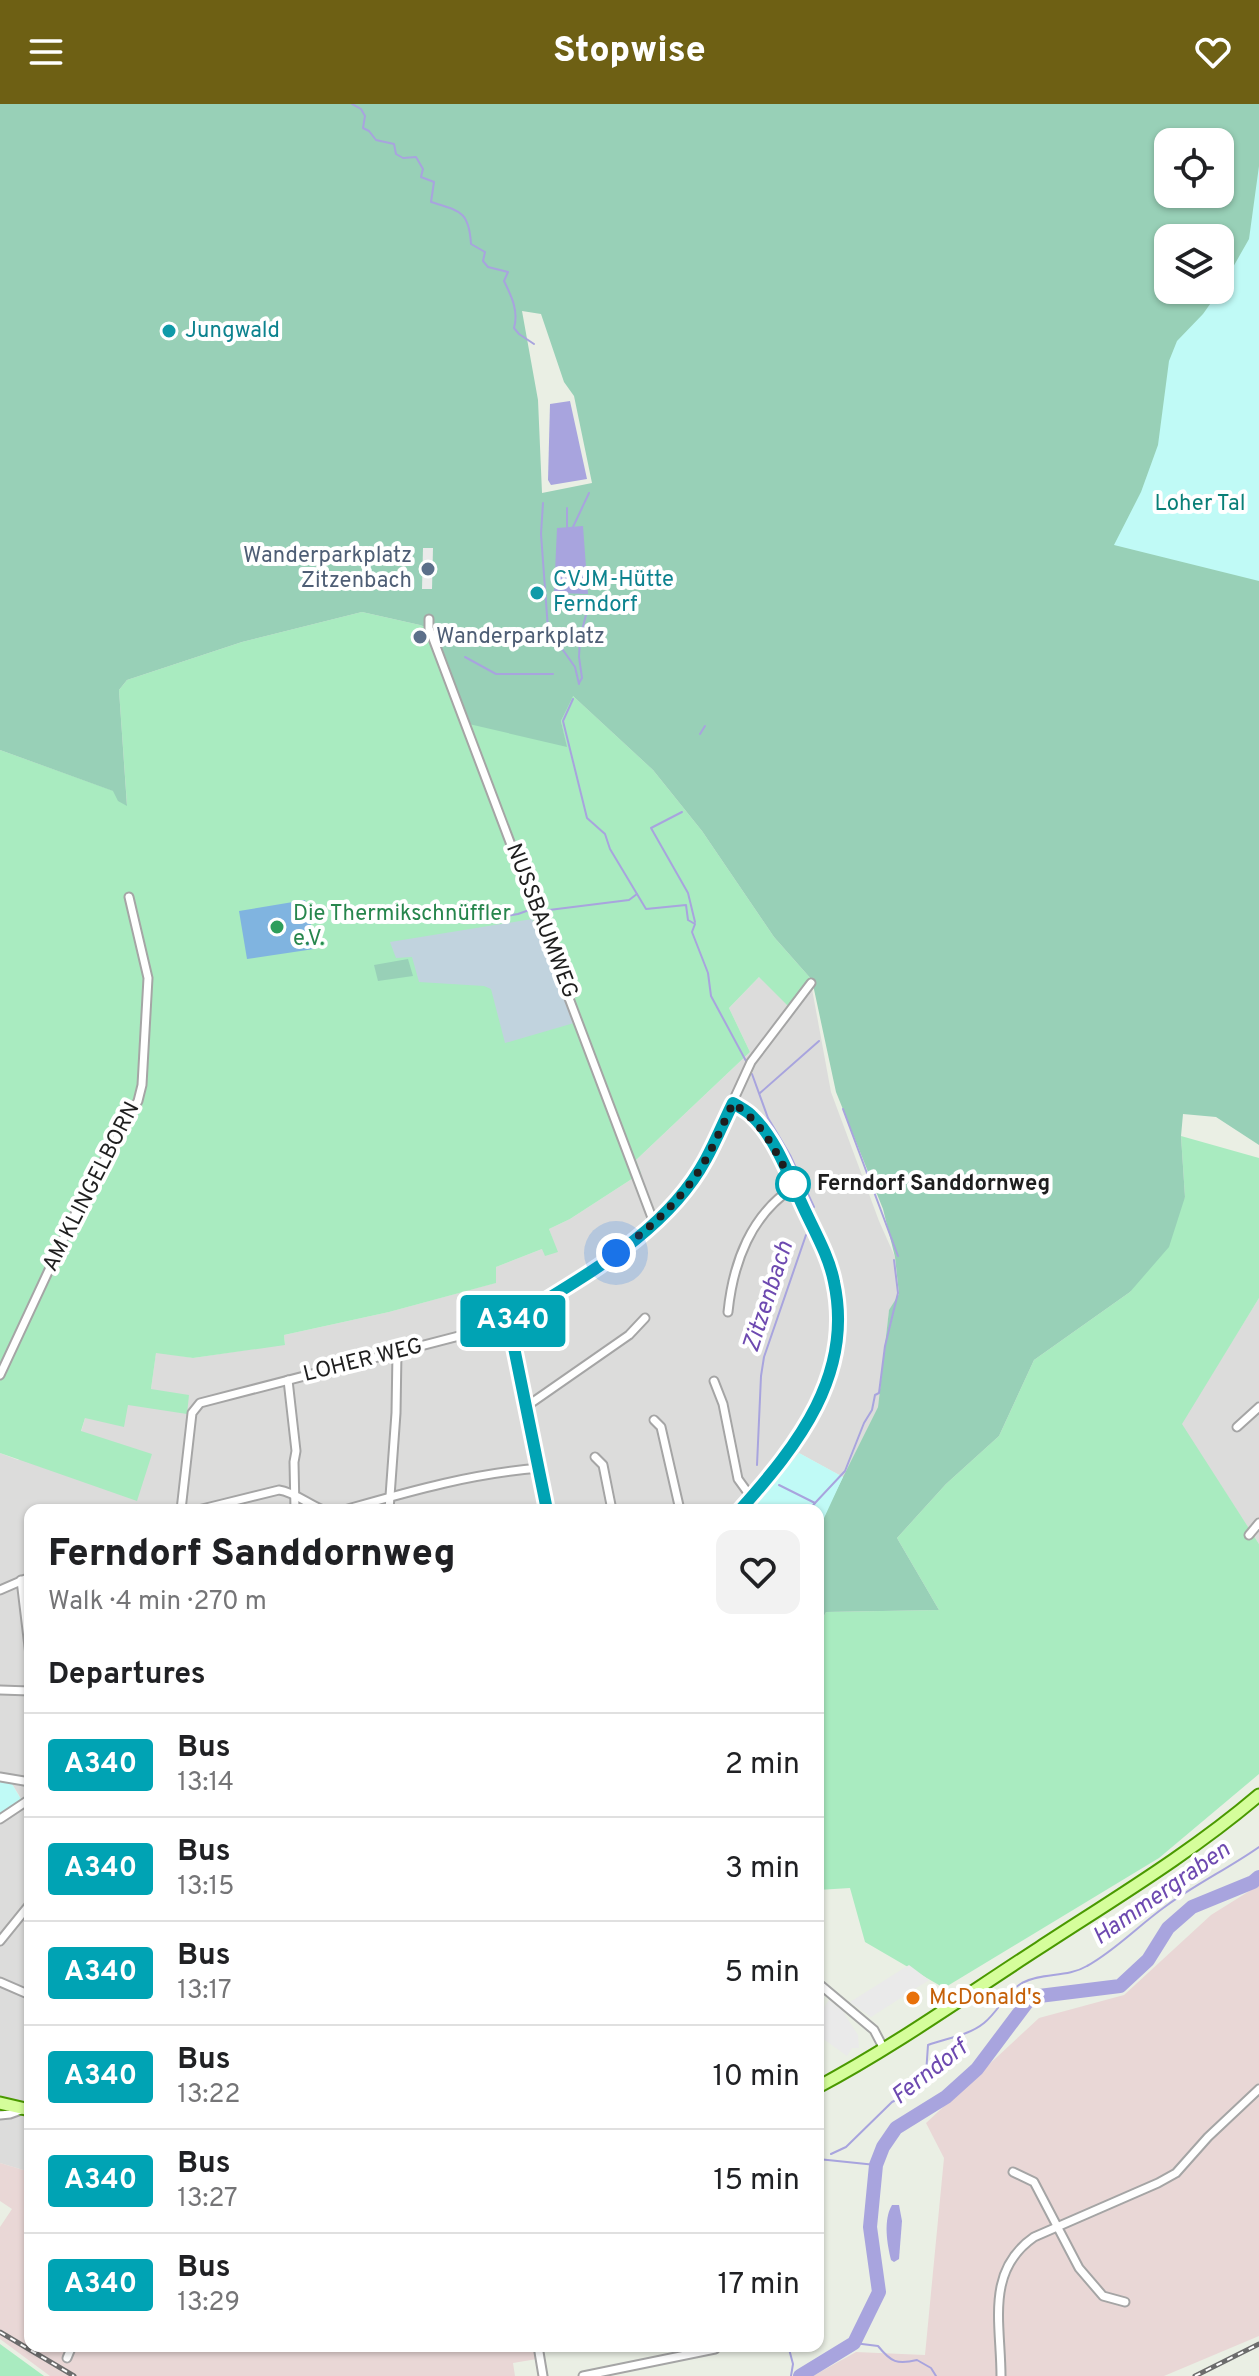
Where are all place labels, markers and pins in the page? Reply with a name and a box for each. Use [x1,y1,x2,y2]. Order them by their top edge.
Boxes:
place label: Jungwald [185,318,280,345]
marker: Jungwald [160,322,178,340]
place label: Wanderparkplatz Zitzenbach [243,543,412,595]
marker: Wanderparkplatz Zitzenbach [419,560,437,578]
place label: CVJM-Hütte Ferndorf [553,567,674,619]
marker: CVJM-Hütte Ferndorf [528,584,546,602]
place label: Wanderparkplatz [436,624,605,651]
marker: Wanderparkplatz [411,628,429,646]
place label: Die Thermikschnüffler e.V. [293,901,511,953]
marker: Die Thermikschnüffler e.V. [268,918,286,936]
marker: Ferndorf Sanddornweg [776,1167,810,1201]
place label: Ferndorf Sanddornweg [817,1171,1050,1198]
place label: McDonald's [929,1985,1042,2012]
marker: McDonald's [904,1989,922,2007]

